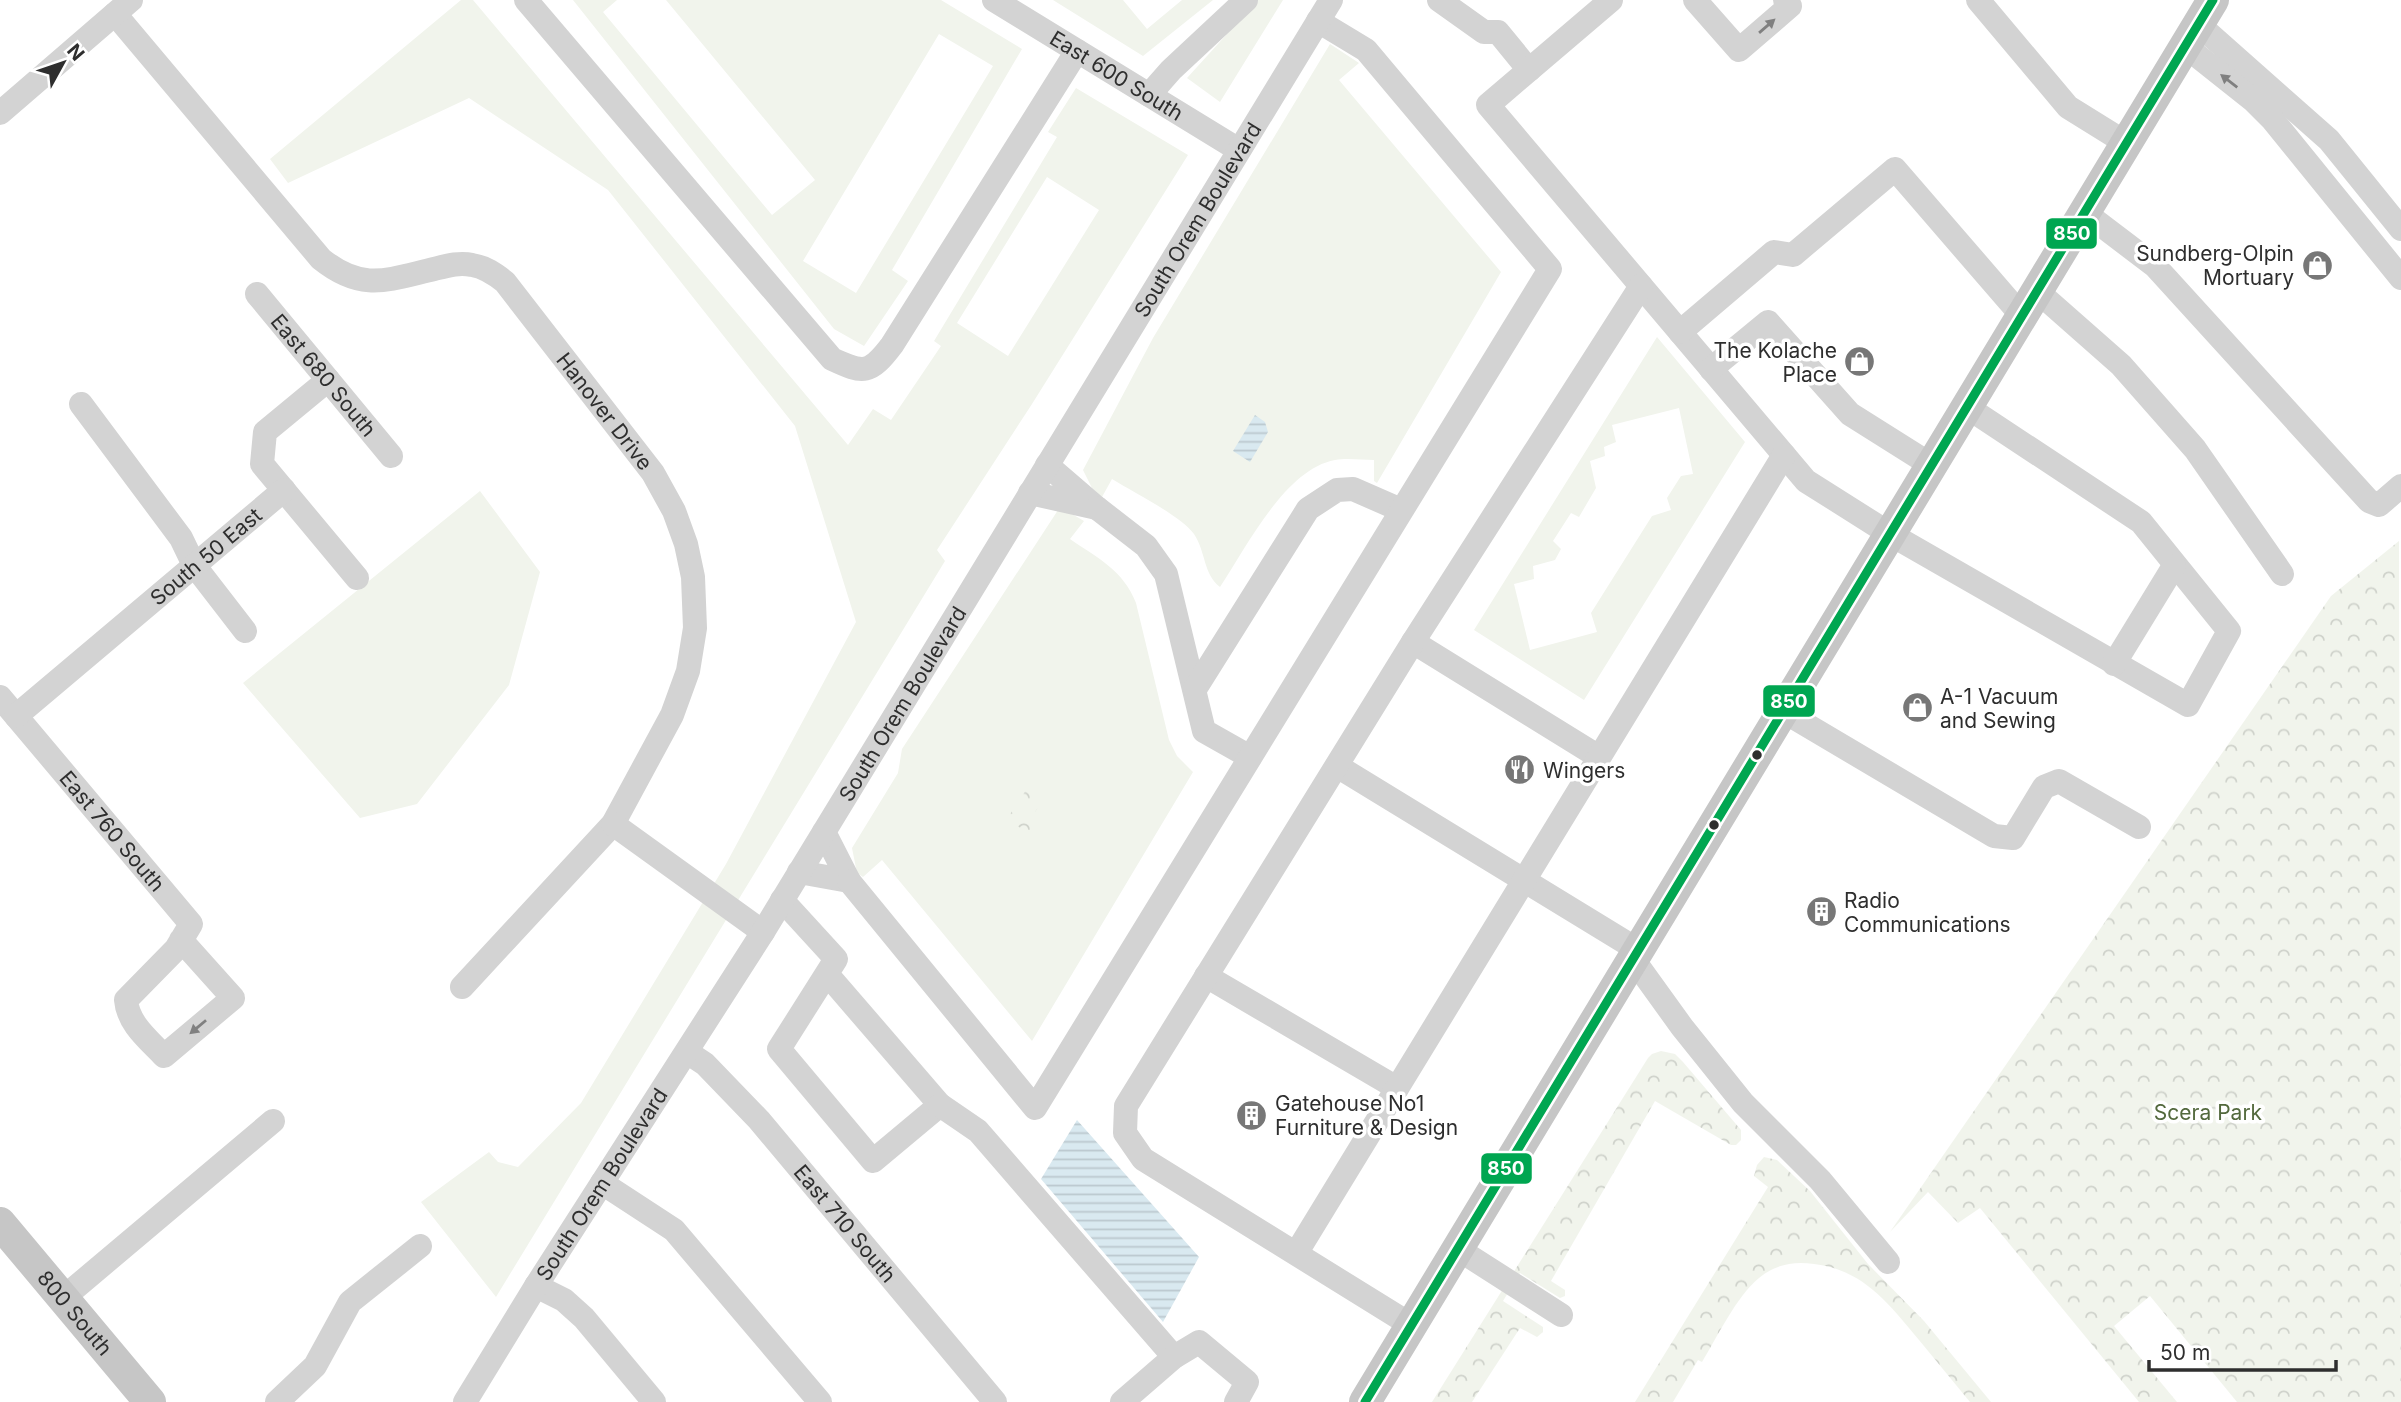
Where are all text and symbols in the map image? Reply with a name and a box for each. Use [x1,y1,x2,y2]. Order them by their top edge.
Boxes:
one-way arrow [1758,18,1775,34]
street label: East 600 South [1046,25,1188,125]
north arrow [28,28,98,98]
text: N [62,39,89,65]
one-way arrow [2221,74,2239,89]
street label: South Orem Boulevard [1128,117,1266,321]
line badge: 850 [2045,217,2098,250]
text: 850 [2053,222,2091,245]
place label: Sundberg-Olpin Mortuary [2136,241,2294,290]
shop icon: Sundberg-Olpin Mortuary [2300,248,2334,282]
street label: East 680 South [266,309,382,441]
place label: The Kolache Place [1713,338,1837,387]
shop icon: The Kolache Place [1843,345,1877,379]
street label: Hanover Drive [552,347,658,475]
street label: South 50 East [145,502,267,610]
street label: South Orem Boulevard [833,602,971,806]
line badge: 850 [1762,684,1816,718]
place label: A-1 Vacuum and Sewing [1940,684,2058,733]
text: 850 [1770,690,1808,713]
shop icon: A-1 Vacuum and Sewing [1900,691,1934,725]
unlabelled marker [1750,748,1764,762]
restaurant icon: Wingers [1503,753,1537,787]
place label: Wingers [1543,758,1625,783]
street label: East 760 South [55,766,170,896]
unlabelled marker [1707,818,1721,832]
place label: Radio Communications [1844,888,2011,937]
building icon: Radio Communications [1804,895,1838,929]
one-way arrow [190,1019,207,1034]
street label: South Orem Boulevard [530,1083,672,1285]
place label: Gatehouse No1 Furniture & Design [1275,1091,1458,1140]
building icon: Gatehouse No1 Furniture & Design [1235,1098,1269,1132]
park label: Scera Park [2154,1100,2263,1125]
line badge: 850 [1480,1152,1533,1185]
text: 850 [1487,1157,1525,1180]
street label: East 710 South [789,1159,902,1287]
street label: 800 South [32,1265,118,1360]
scale bar [2149,1328,2336,1372]
text: 50 m [2160,1340,2210,1365]

